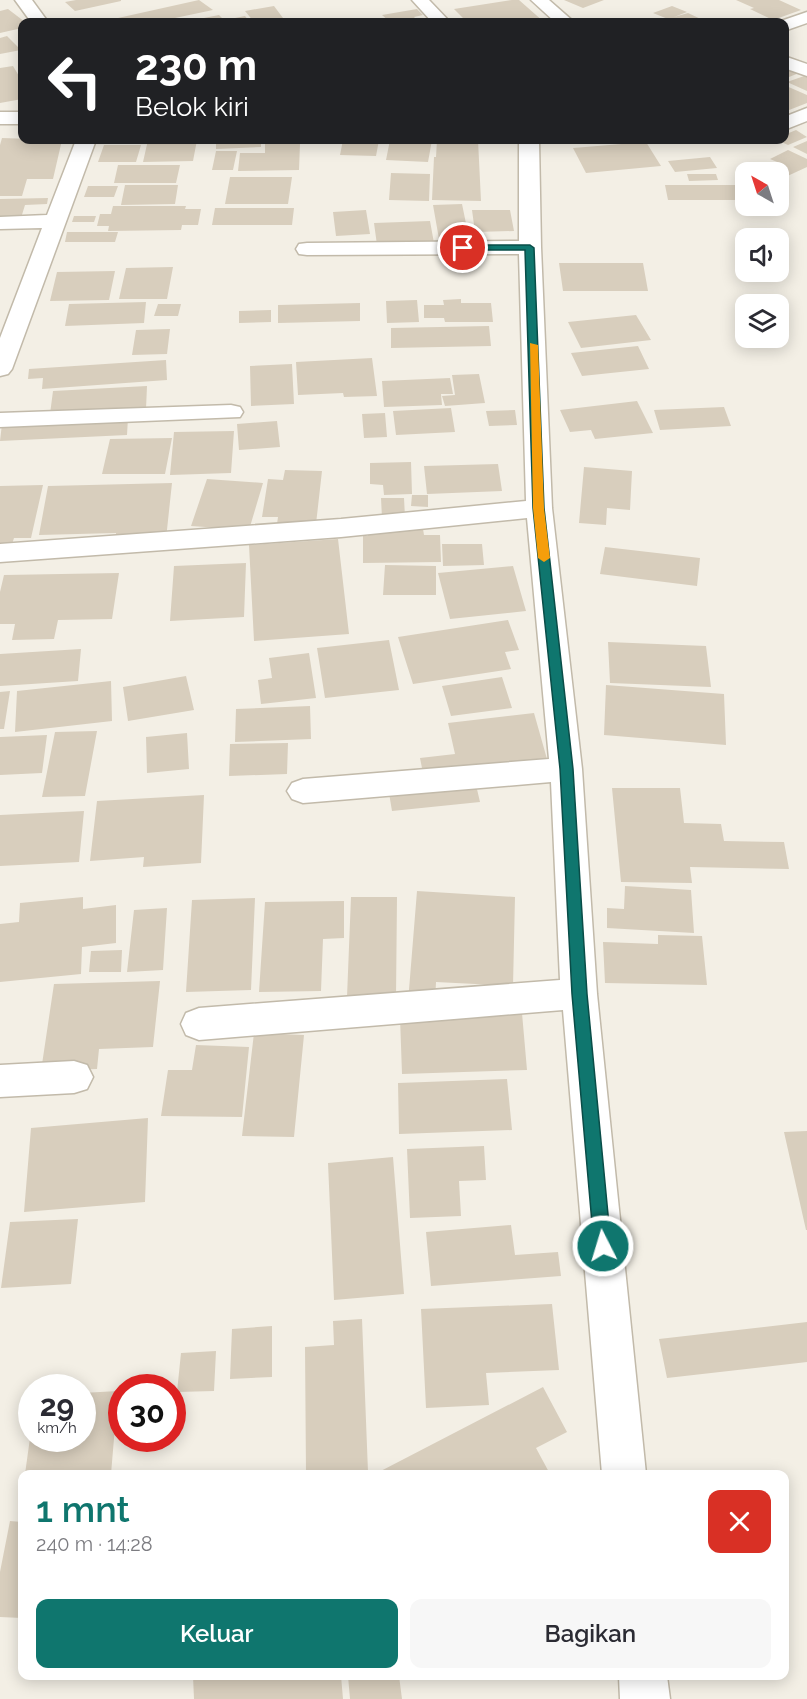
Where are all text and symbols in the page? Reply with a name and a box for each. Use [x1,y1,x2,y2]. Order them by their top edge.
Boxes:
text: 230 m [135,41,257,90]
icon: left [36,42,114,120]
text: Belok kiri [135,91,249,122]
north arrow [735,162,789,216]
map controls [735,162,789,348]
pin [437,222,488,273]
button: sound [735,228,789,282]
icon: arrive [446,231,479,264]
button: layers [735,294,789,348]
position arrow [571,1214,635,1278]
speed limit sign: 30 [108,1374,186,1452]
text: 29 [40,1388,74,1423]
text: km/h [37,1419,77,1437]
text: 1 mnt [36,1488,130,1530]
button: close [708,1490,771,1553]
text: 240 m · 14:28 [36,1532,153,1556]
button: Keluar [36,1599,398,1668]
button: Bagikan [410,1599,771,1668]

